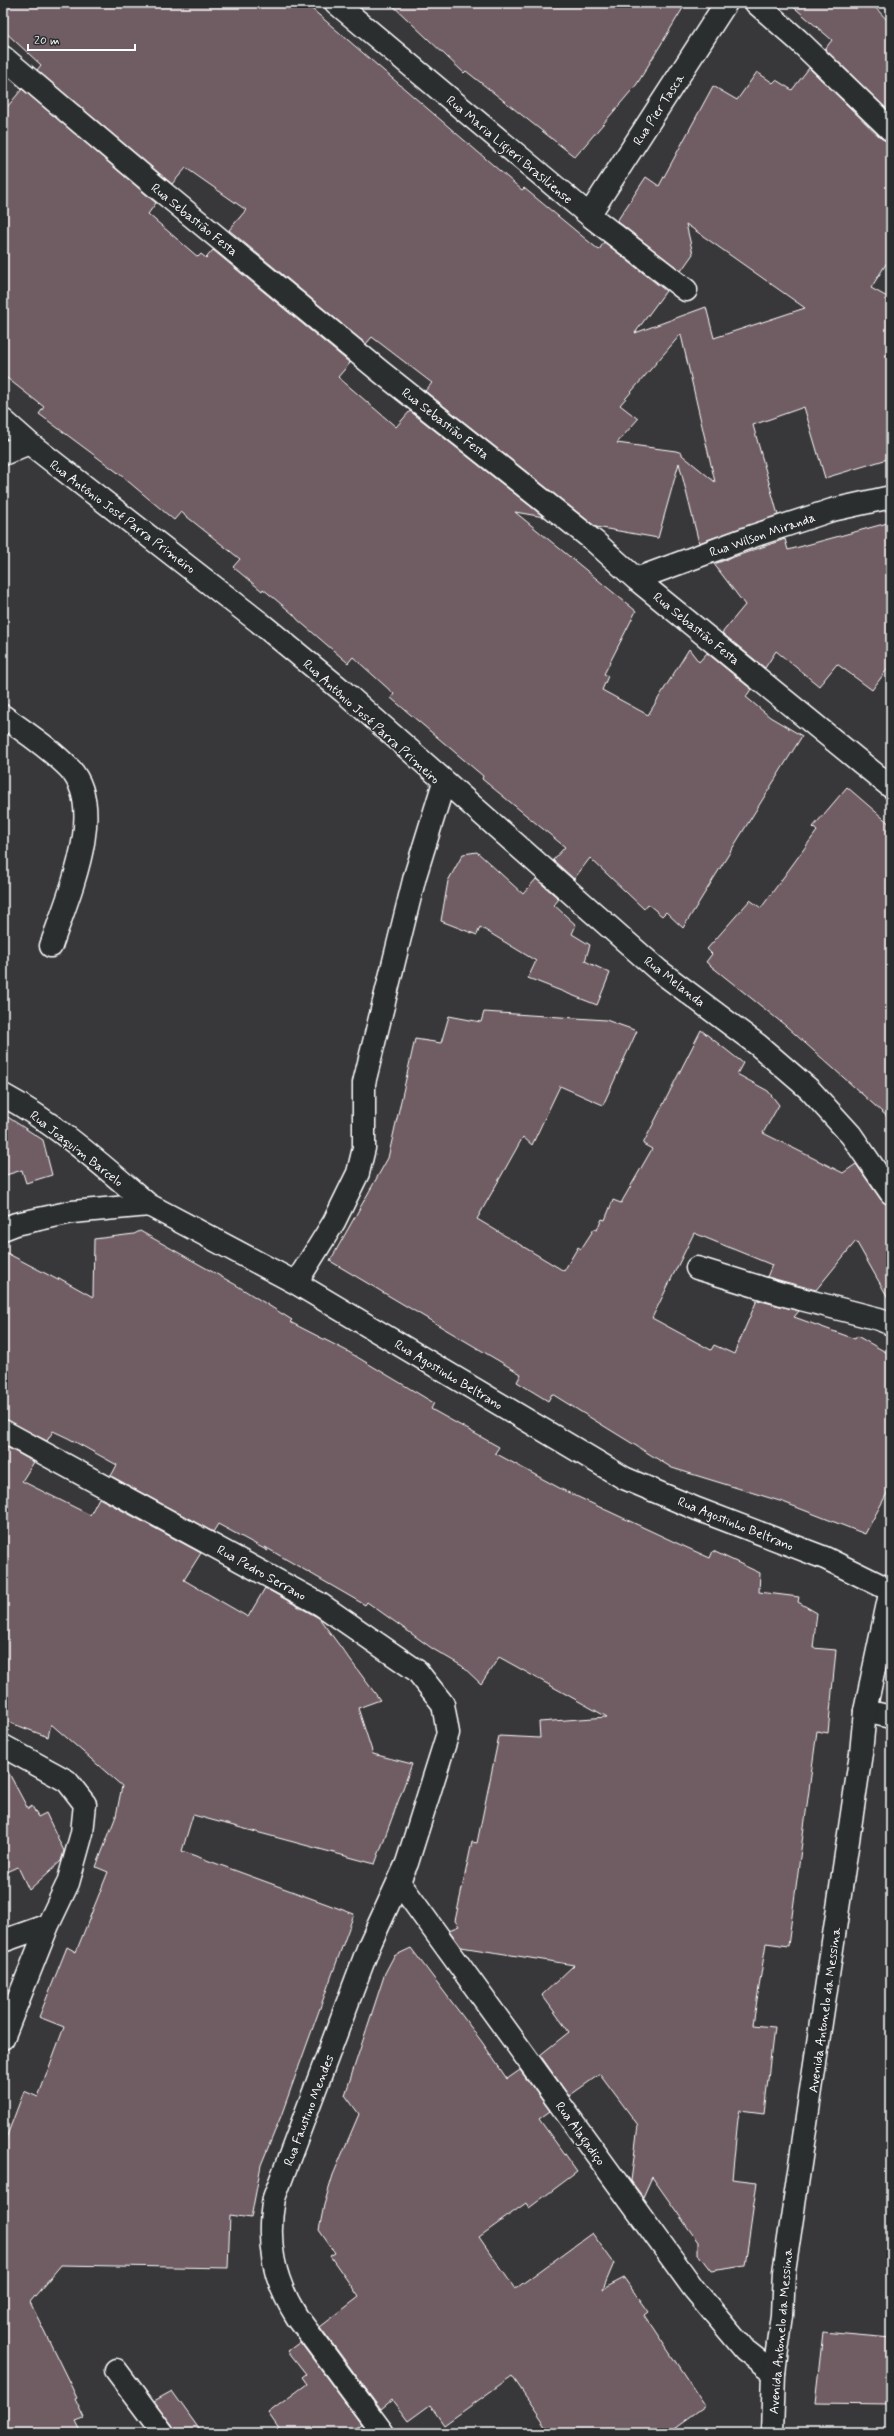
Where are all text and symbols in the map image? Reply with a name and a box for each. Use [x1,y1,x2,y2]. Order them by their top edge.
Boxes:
scale bar [28,26,135,52]
text: 20 m [34,33,60,49]
street label: Rua Pier Tasca [630,70,689,149]
street label: Rua Maria Ligieri Brasiliense [441,92,576,210]
street label: Rua Sebastião Festa [147,180,241,261]
street label: Rua Sebastião Festa [398,385,493,464]
street label: Rua Antônio José Parra Primeiro [46,457,199,578]
street label: Rua Wilson Miranda [707,509,818,562]
street label: Rua Sebastião Festa [649,589,743,670]
street label: Rua Antônio José Parra Primeiro [299,656,443,788]
street label: Rua Melanda [640,953,708,1011]
street label: Rua Joaquim Barcelo [26,1107,126,1191]
street label: Rua Agostinho Beltrano [391,1336,506,1414]
street label: Rua Agostinho Beltrano [675,1493,796,1555]
street label: Rua Pedro Serrano [214,1542,309,1605]
street label: Avenida Antonelo da Messina [805,1926,846,2094]
street label: Rua Faustino Mendes [280,2052,338,2169]
street label: Rua Alagadiço [549,2099,609,2171]
street label: Avenida Antonelo da Messina [766,2247,797,2415]

